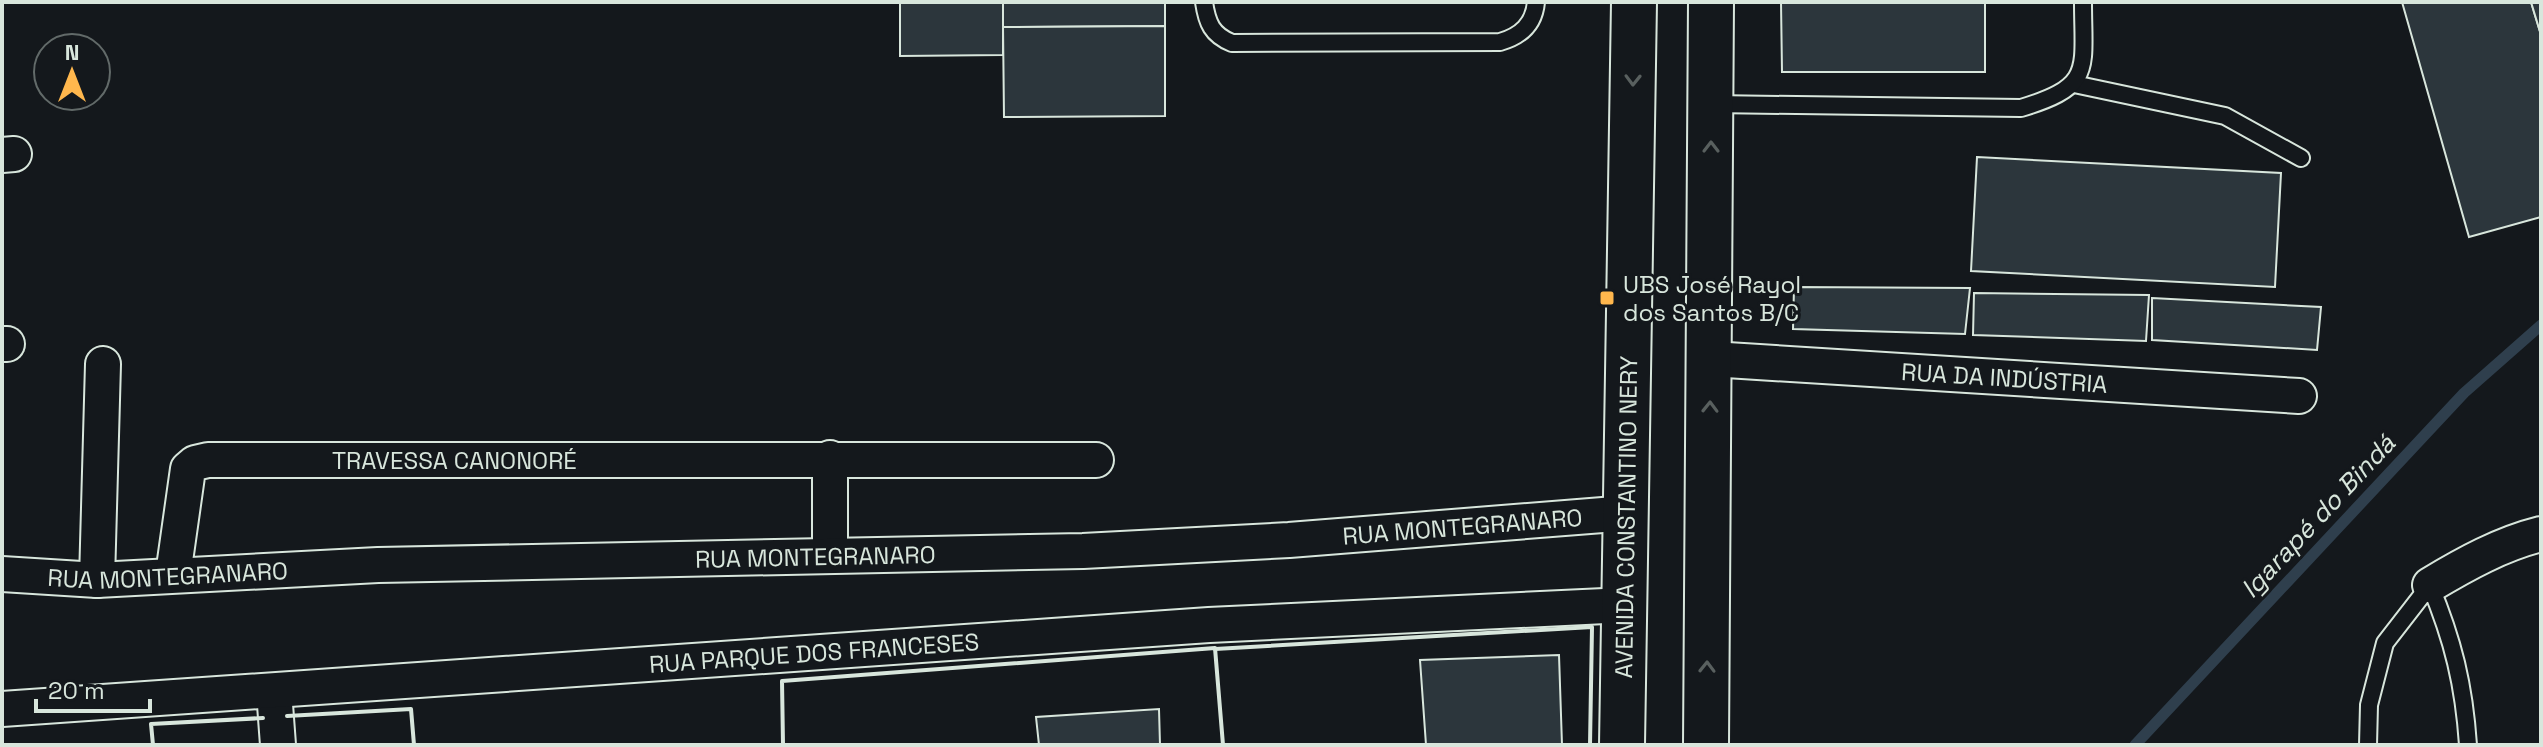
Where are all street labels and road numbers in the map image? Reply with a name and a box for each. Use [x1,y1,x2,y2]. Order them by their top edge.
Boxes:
street label: AVENIDA CONSTANTINO NERY [1608,355,1644,679]
street label: RUA DA INDÚSTRIA [1900,356,2108,399]
street label: TRAVESSA CANONORÉ [332,445,577,476]
street label: RUA MONTEGRANARO [1341,501,1584,551]
street label: RUA MONTEGRANARO [695,538,936,574]
street label: RUA MONTEGRANARO [47,554,289,596]
street label: RUA PARQUE DOS FRANCESES [648,626,980,679]

